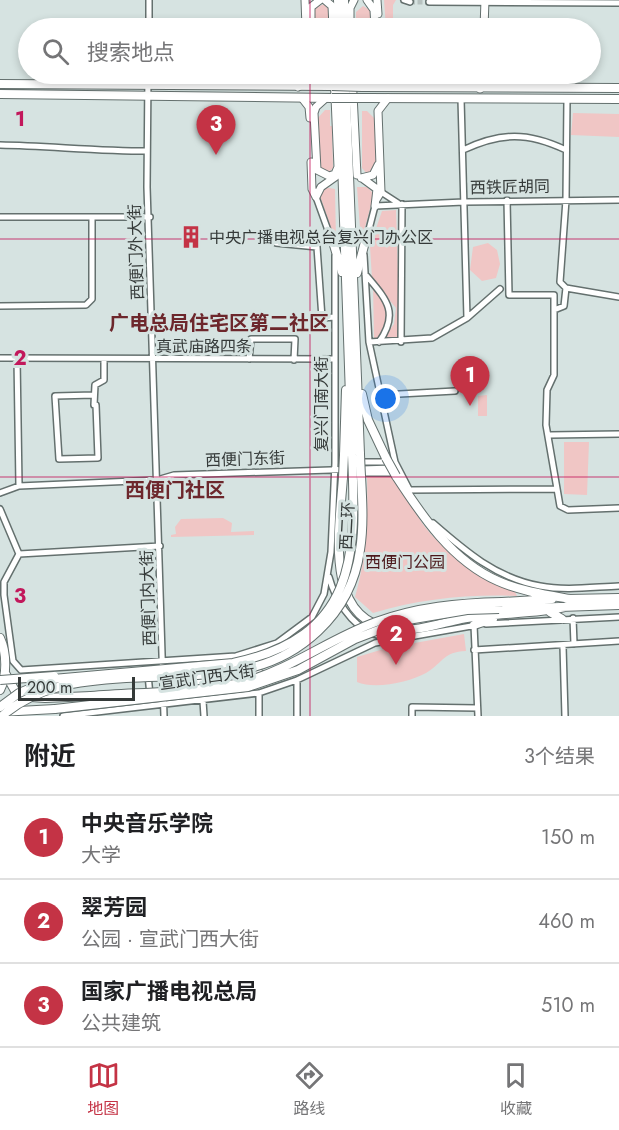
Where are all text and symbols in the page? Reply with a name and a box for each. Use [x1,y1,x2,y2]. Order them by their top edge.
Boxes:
search box [18,18,601,84]
icon: search [39,35,72,68]
text: 搜索地点 [87,36,175,68]
text: 1 [15,105,25,134]
pin: 3 [196,106,236,155]
street label: 西铁匠胡同 [470,175,550,199]
street label: 西便门外大街 [123,204,149,300]
building icon: 中央广播电视总台复兴门办公区 [178,224,204,250]
place label: 中央广播电视总台复兴门办公区 [209,226,433,249]
district label: 广电总局住宅区第二社区 [109,309,329,338]
street label: 真武庙路四条 [156,335,252,358]
text: 2 [13,344,27,373]
street label: 复兴门南大街 [310,356,333,452]
pin: 1 [450,356,490,406]
your location [371,384,400,413]
street label: 西便门东街 [205,446,285,472]
district label: 西便门社区 [125,476,225,505]
street label: 西二环 [334,501,360,551]
street label: 西便门内大街 [135,550,161,646]
park label: 西便门公园 [365,551,445,574]
text: 3 [14,582,26,611]
pin: 2 [376,616,416,665]
street label: 宣武门西大街 [158,659,256,695]
scale bar [18,674,135,702]
text: 200 m [27,676,73,699]
text: 附近 [24,737,76,775]
text: 3个结果 [524,742,595,771]
text: 中央音乐学院 [81,807,213,839]
text: 1 [38,823,49,852]
text: 150 m [541,823,595,852]
text: 大学 [81,841,121,870]
text: 翠芳园 [81,891,147,923]
text: 2 [37,907,50,936]
text: 460 m [538,907,595,936]
text: 公园 · 宣武门西大街 [81,925,259,954]
text: 国家广播电视总局 [81,975,257,1007]
text: 3 [37,991,50,1020]
text: 510 m [541,991,595,1020]
text: 公共建筑 [81,1009,161,1038]
tab: 地图 [87,1059,120,1120]
tab: 路线 [293,1059,326,1120]
tab: 收藏 [499,1059,532,1120]

